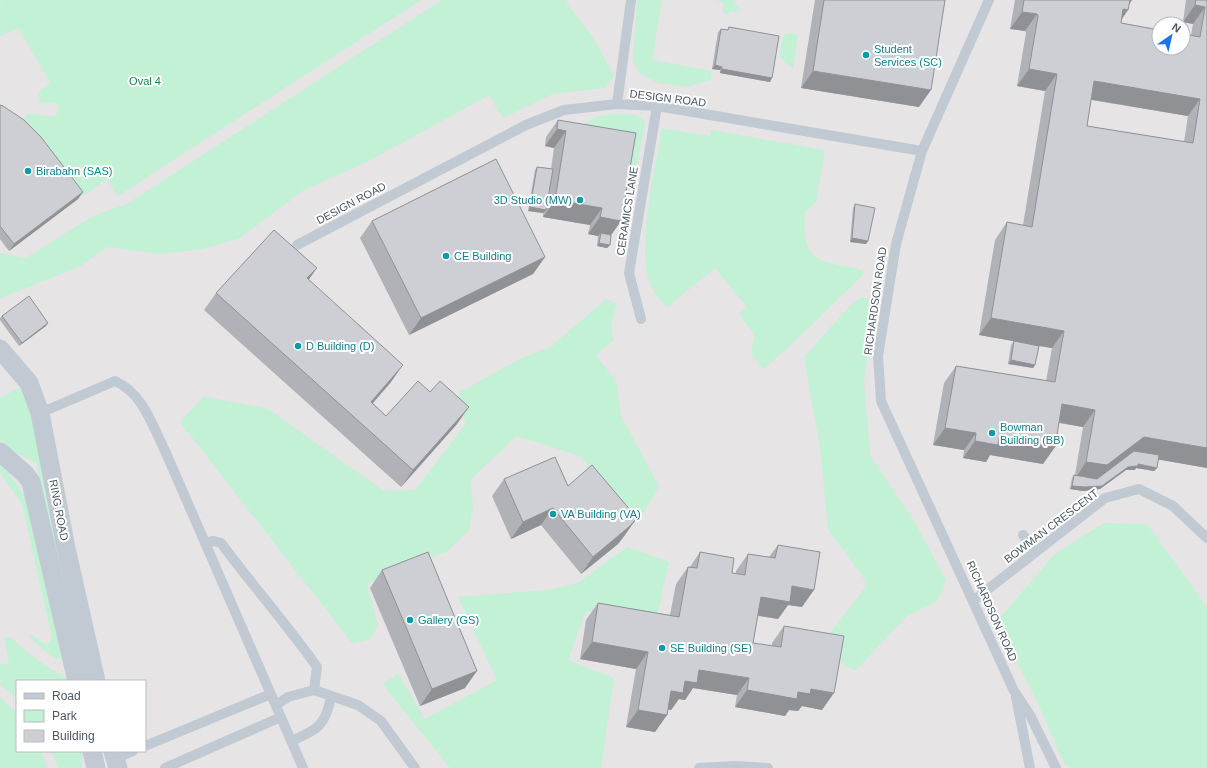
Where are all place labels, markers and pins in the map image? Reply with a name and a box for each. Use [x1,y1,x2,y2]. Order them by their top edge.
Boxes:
place label: Student Services (SC) [874,43,942,68]
marker: Student Services (SC) [861,50,871,60]
place label: Birabahn (SAS) [36,165,112,177]
marker: Birabahn (SAS) [23,166,33,176]
place label: 3D Studio (MW) [494,194,572,206]
marker: 3D Studio (MW) [575,195,585,205]
place label: CE Building [454,250,511,262]
marker: CE Building [441,251,451,261]
place label: D Building (D) [306,340,374,352]
marker: D Building (D) [293,341,303,351]
place label: Bowman Building (BB) [1000,421,1064,446]
marker: Bowman Building (BB) [987,428,997,438]
place label: VA Building (VA) [561,508,641,520]
marker: VA Building (VA) [548,509,558,519]
place label: Gallery (GS) [418,614,479,626]
marker: Gallery (GS) [405,615,415,625]
place label: SE Building (SE) [670,642,752,654]
marker: SE Building (SE) [657,643,667,653]

